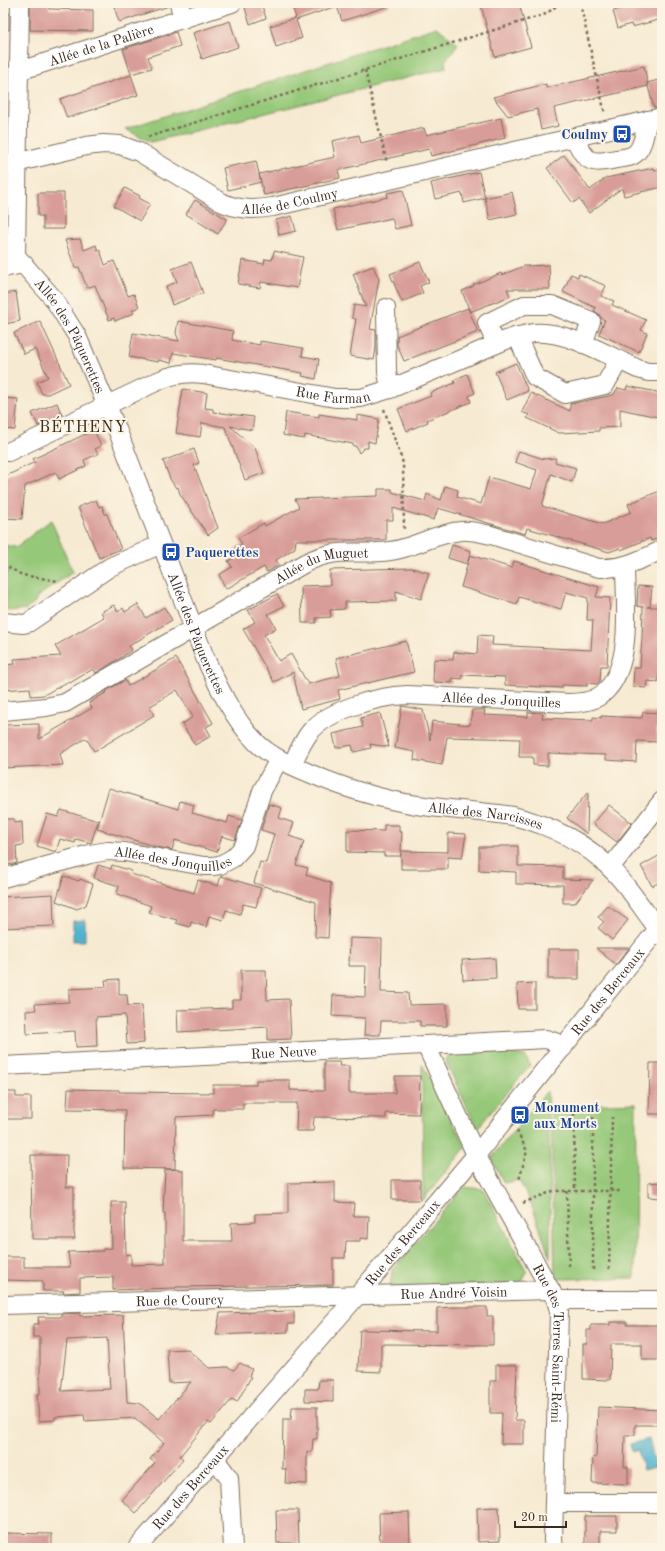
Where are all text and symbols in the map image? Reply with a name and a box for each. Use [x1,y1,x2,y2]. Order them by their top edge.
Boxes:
street label: Allée de la Palière [47,22,155,69]
bus stop icon: Coulmy [611,123,633,145]
place label: Coulmy [561,128,608,142]
street label: Allée de Coulmy [240,186,340,217]
street label: Allée des Pâquerettes [31,276,107,396]
street label: Rue Farman [295,385,372,406]
district label: BÉTHENY [39,416,127,436]
bus stop icon: Paquerettes [160,541,182,563]
place label: Paquerettes [185,546,258,560]
street label: Allée du Muguet [272,546,369,587]
street label: Allée des Pâquerettes [165,570,227,697]
street label: Allée des Jonquilles [441,691,561,711]
street label: Allée des Narcisses [427,801,545,833]
street label: Allée des Jonquilles [113,845,234,874]
street label: Rue des Berceaux [569,946,648,1038]
street label: Rue Neuve [250,1044,317,1062]
place label: Monument aux Morts [534,1101,600,1131]
bus stop icon: Monument aux Morts [509,1104,531,1126]
street label: Rue des Berceaux [363,1197,443,1289]
street label: Rue des Terres Saint-Rémi [530,1262,565,1423]
street label: Rue André Voisin [400,1285,508,1302]
street label: Rue de Courcy [135,1293,225,1309]
street label: Rue des Berceaux [150,1442,232,1533]
scale bar [515,1503,566,1529]
text: 20 m [521,1512,548,1524]

